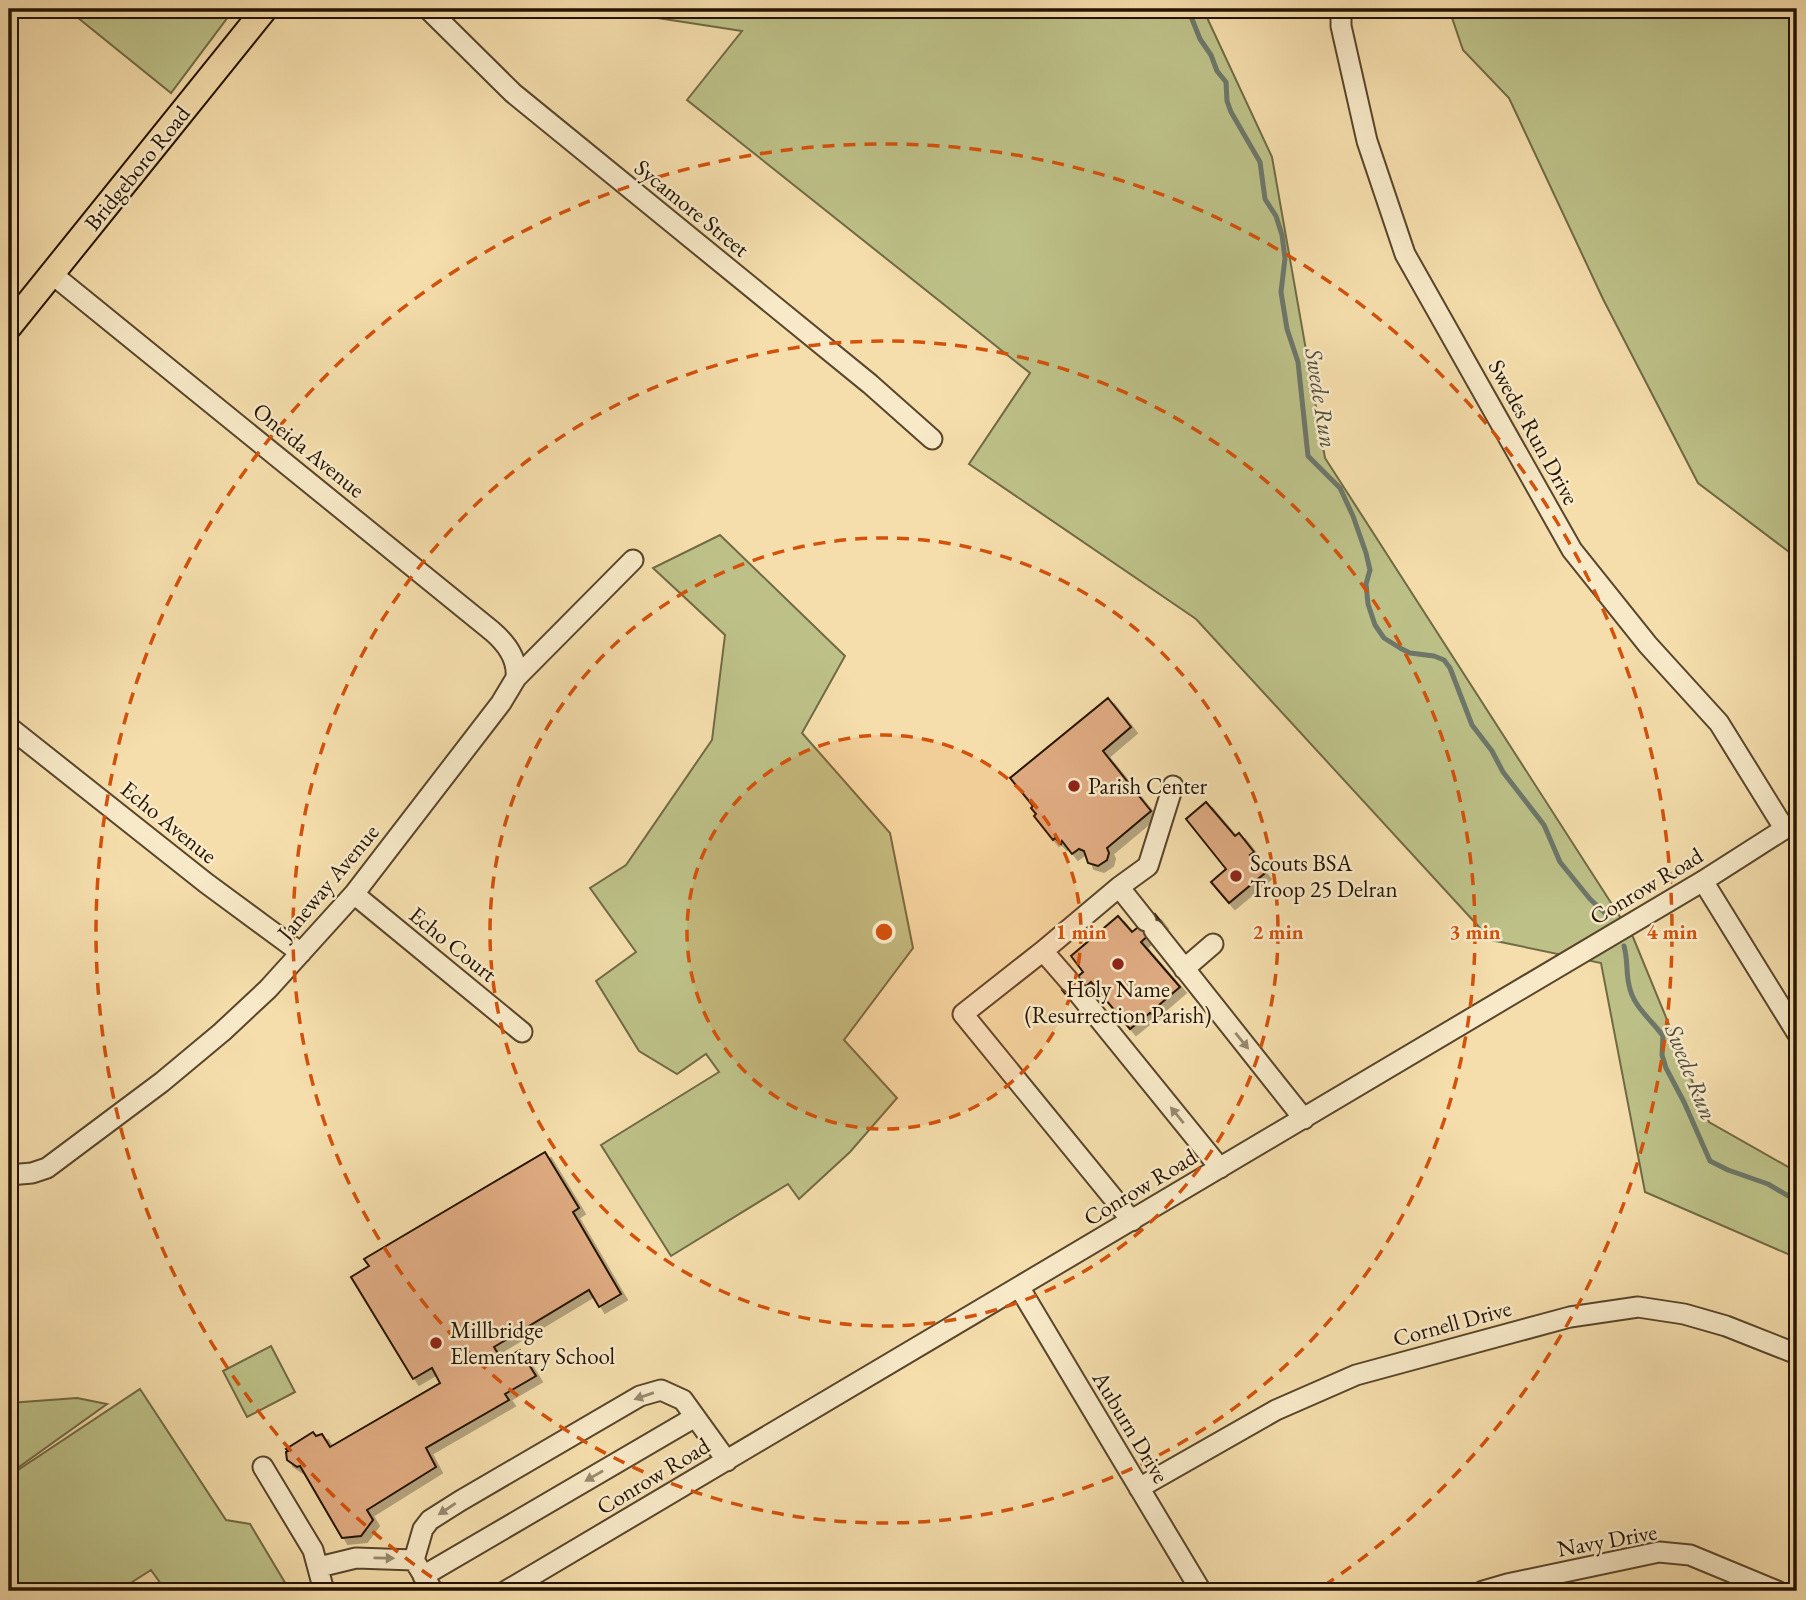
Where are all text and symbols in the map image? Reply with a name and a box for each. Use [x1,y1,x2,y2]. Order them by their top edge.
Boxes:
street label: Bridgeboro Road [77,99,197,237]
street label: Sycamore Street [628,152,756,264]
water label: Swede Run [1298,345,1345,450]
street label: Swedes Run Drive [1482,354,1586,510]
street label: Oneida Avenue [247,396,371,504]
place label: Parish Center [1088,771,1208,801]
street label: Echo Avenue [115,774,223,870]
marker: Parish Center [1066,778,1082,794]
street label: Janeway Avenue [269,818,386,948]
street label: Conrow Road [1584,840,1708,932]
place label: Scouts BSA Troop 25 Delran [1250,848,1398,904]
marker: Scouts BSA Troop 25 Delran [1228,868,1244,884]
street label: Echo Court [403,900,504,989]
text: 1 min [1055,918,1107,945]
text: 2 min [1252,918,1304,945]
text: 3 min [1449,918,1501,945]
text: 4 min [1646,918,1698,945]
centre of rings [872,920,896,944]
marker: Holy Name (Resurrection Parish) [1110,956,1126,972]
place label: Holy Name (Resurrection Parish) [1024,974,1212,1030]
water label: Swede Run [1658,1018,1725,1124]
one-way arrow [1234,1033,1249,1050]
one-way arrow [1170,1107,1185,1124]
street label: Conrow Road [1078,1141,1202,1233]
street label: Cornell Drive [1390,1293,1514,1353]
place label: Millbridge Elementary School [450,1315,616,1371]
marker: Millbridge Elementary School [428,1335,444,1351]
street label: Auburn Drive [1085,1365,1176,1489]
one-way arrow [633,1391,654,1402]
street label: Conrow Road [591,1430,715,1522]
one-way arrow [585,1470,604,1483]
one-way arrow [437,1502,456,1515]
street label: Navy Drive [1555,1516,1659,1564]
one-way arrow [374,1552,396,1564]

